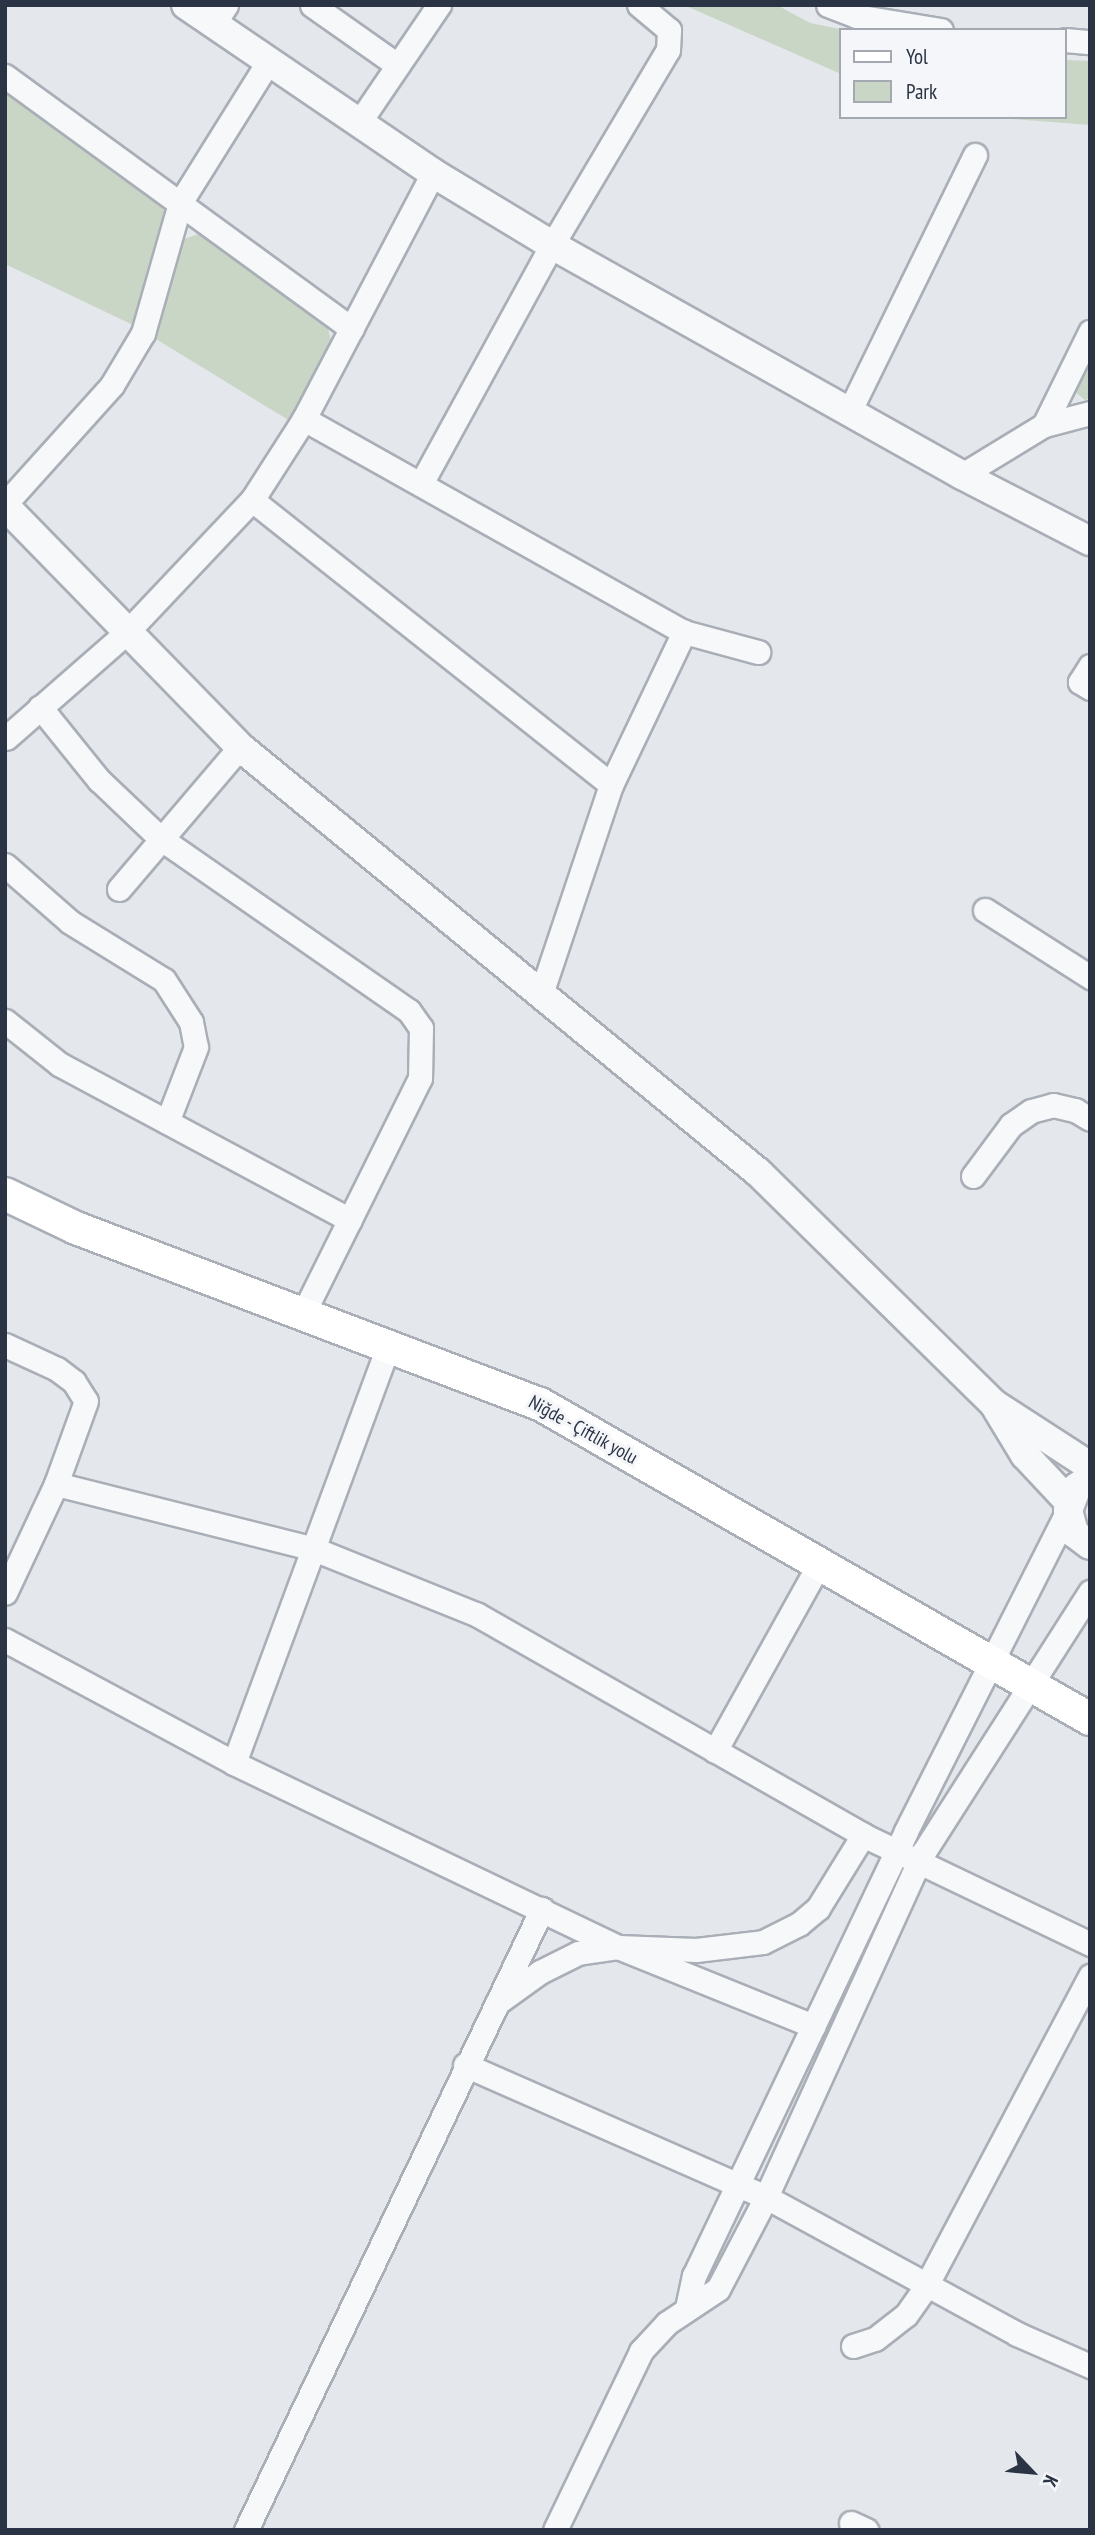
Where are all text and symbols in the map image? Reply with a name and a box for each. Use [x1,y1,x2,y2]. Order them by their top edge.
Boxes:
legend [839,28,1067,119]
text: Yol [906,43,928,70]
text: Park [906,78,937,105]
street label: Niğde - Çiftlik yolu [524,1390,642,1470]
north arrow [997,2437,1067,2507]
text: K [1038,2472,1064,2491]

